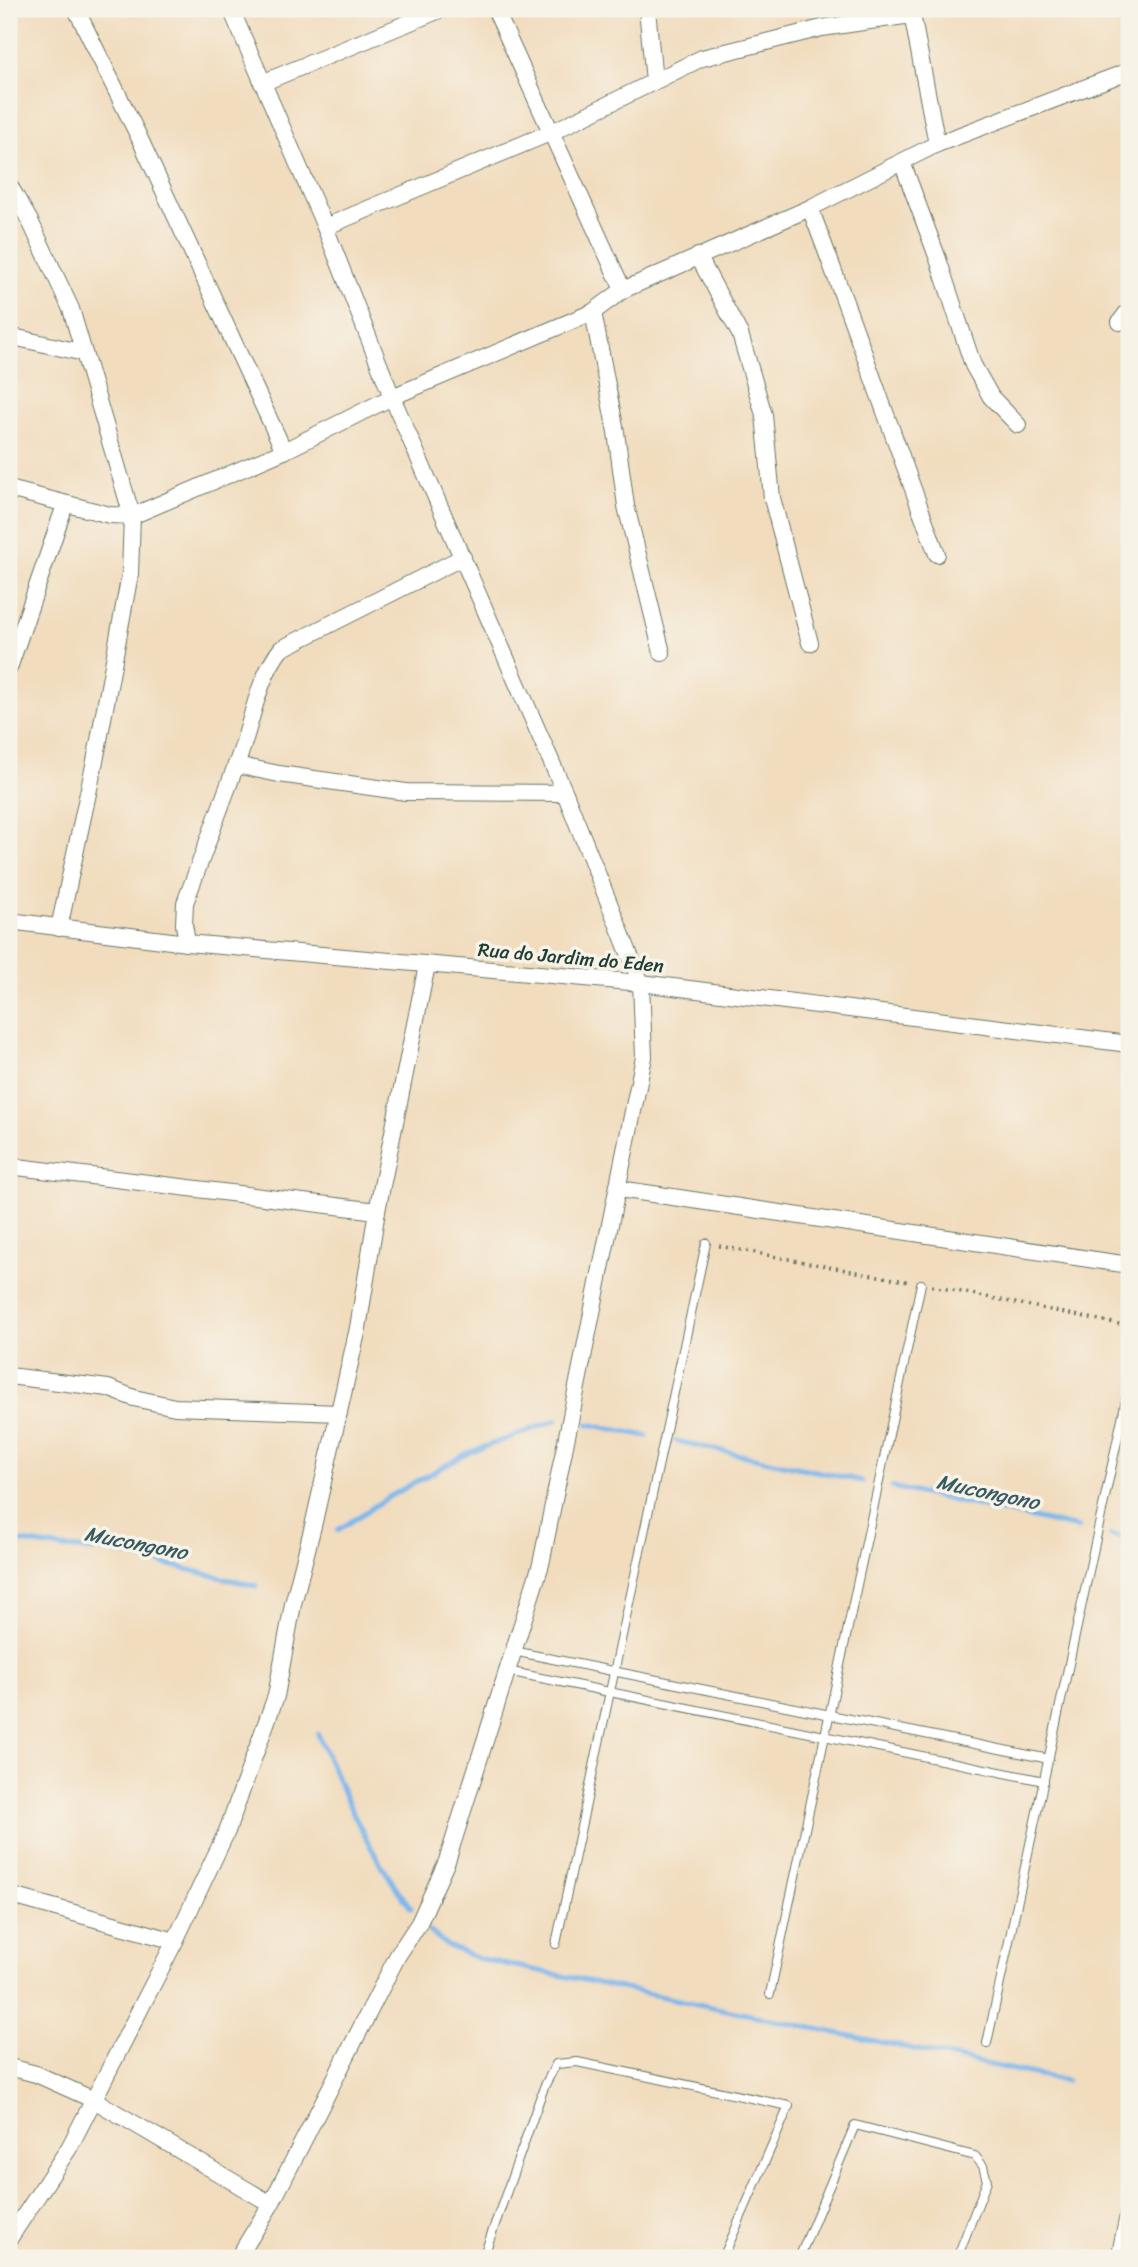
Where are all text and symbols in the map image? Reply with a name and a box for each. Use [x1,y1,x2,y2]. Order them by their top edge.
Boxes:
street label: Rua do Jardim do Eden [477,933,665,982]
water label: Mucongono [933,1463,1045,1522]
water label: Mucongono [81,1514,193,1572]

